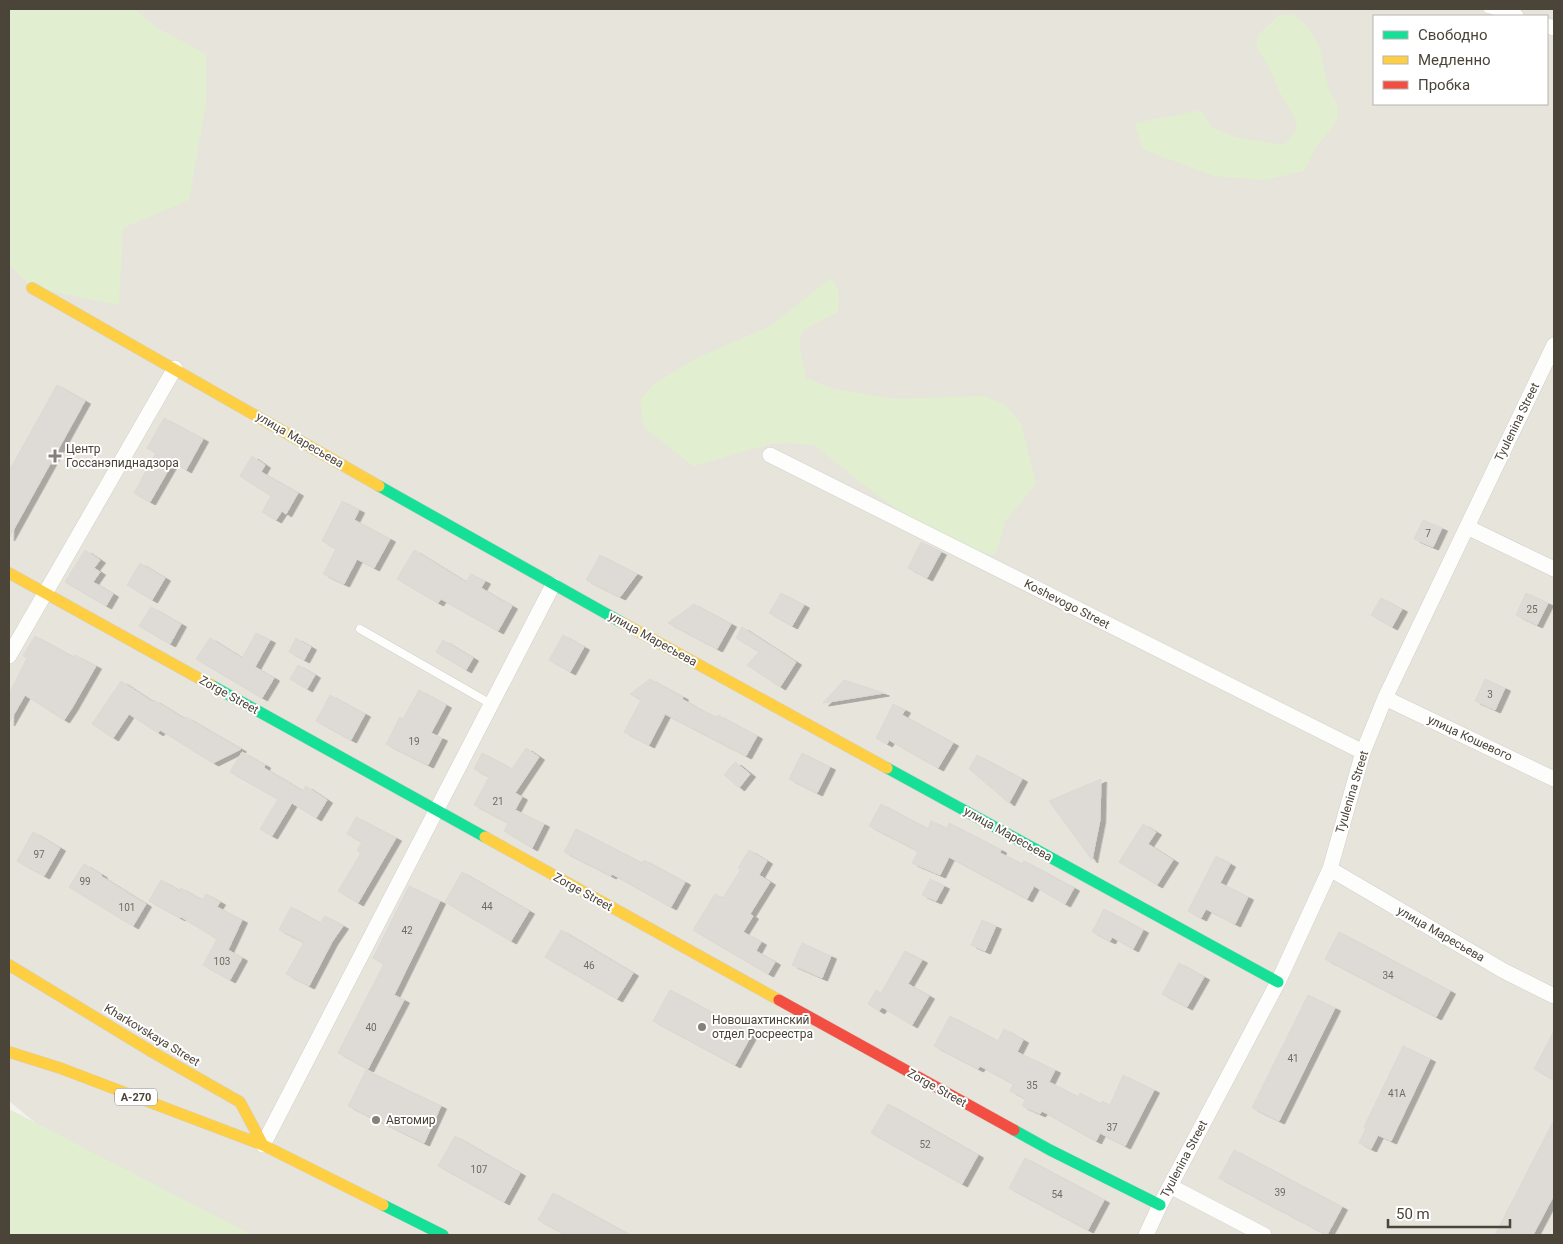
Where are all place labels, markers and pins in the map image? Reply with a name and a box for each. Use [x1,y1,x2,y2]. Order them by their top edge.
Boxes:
place label: Центр Госсанэпиднадзора [66,442,179,470]
marker: Центр Госсанэпиднадзора [48,449,62,463]
place label: Новошахтинский отдел Росреестра [712,1013,813,1041]
marker: Новошахтинский отдел Росреестра [696,1021,708,1033]
place label: Автомир [386,1113,436,1127]
marker: Автомир [370,1114,382,1126]

